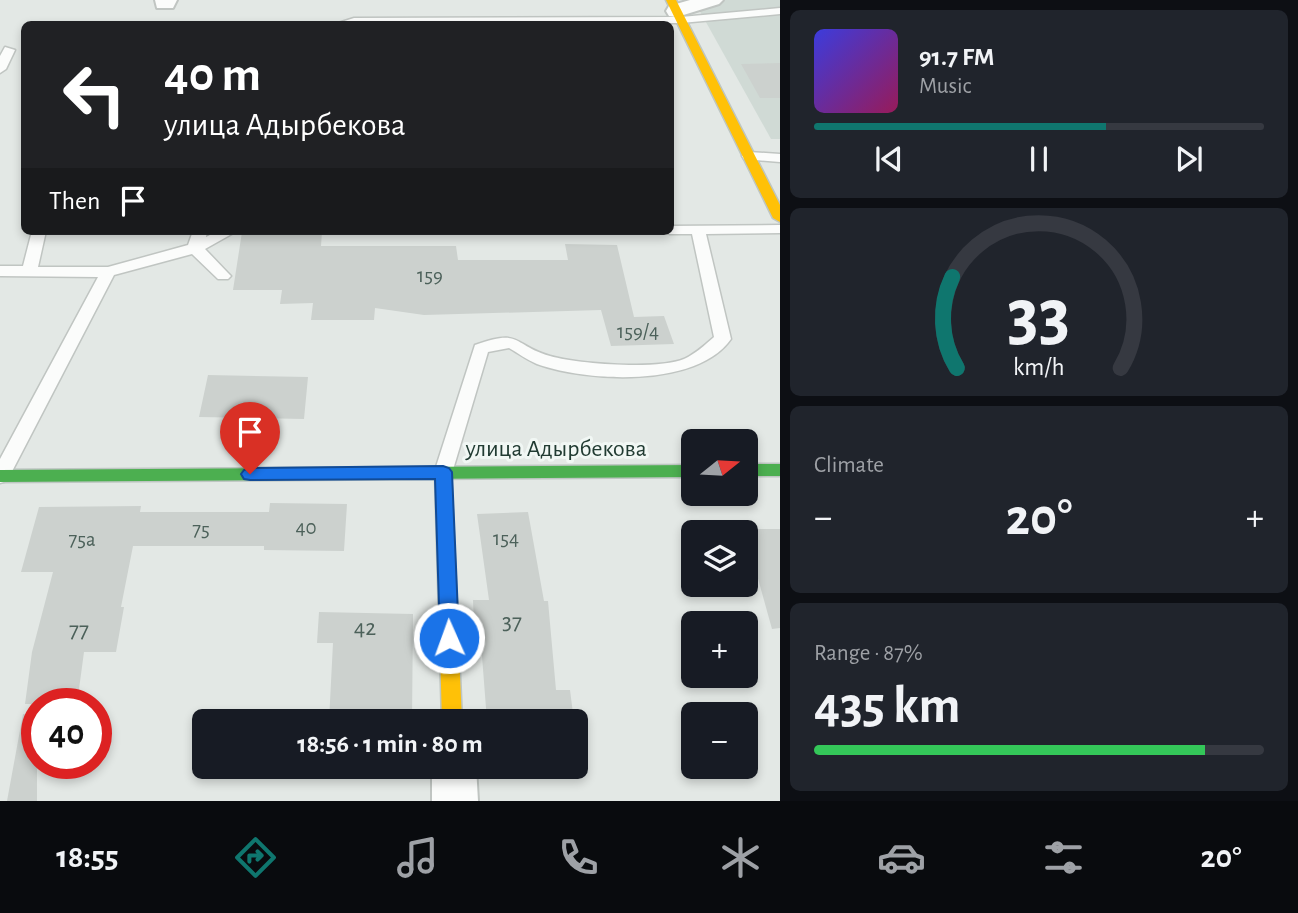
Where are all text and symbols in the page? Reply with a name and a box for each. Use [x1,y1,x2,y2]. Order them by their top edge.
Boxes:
text: 91.7 FM [919,44,994,70]
icon: left [49,49,140,140]
text: 40 m [164,51,261,100]
text: Music [919,75,971,98]
text: улица Адырбекова [164,109,406,141]
icon: previous [870,140,908,178]
icon: pause [1020,140,1058,178]
icon: next [1170,140,1208,178]
icon: arrive [114,182,152,220]
text: Then [49,188,100,214]
house number: 159 [417,265,443,286]
text: 33 [1008,280,1070,353]
house number: 159/4 [617,321,659,342]
text: km/h [1013,354,1065,379]
pin [220,402,280,474]
icon: arrive [231,413,269,451]
north arrow [681,429,758,506]
map controls [681,429,758,779]
street label: улица Адырбекова [464,437,647,461]
text: Climate [814,454,884,477]
text: 20° [1006,492,1072,544]
text: − [814,499,832,537]
text: + [1246,499,1264,537]
house number: 40 [295,517,317,538]
house number: 75 [192,519,210,540]
button: layers [681,520,758,597]
house number: 154 [493,528,519,549]
house number: 75а [68,529,96,550]
position arrow [412,601,486,675]
house number: 37 [502,610,522,634]
button: + [681,611,758,688]
house number: 42 [354,616,376,640]
house number: 77 [69,618,89,642]
text: Range · 87% [814,642,923,665]
text: 435 km [814,680,961,732]
speed limit sign: 40 [21,688,112,779]
button: − [681,702,758,779]
text: 18:56 · 1 min · 80 m [297,731,483,757]
icon: directions [231,833,280,882]
icon: music [393,833,442,882]
icon: phone [554,833,603,882]
icon: climate [716,833,765,882]
icon: car [877,833,926,882]
icon: filters [1039,833,1088,882]
text: 18:55 [56,841,119,873]
text: 20° [1201,841,1242,873]

